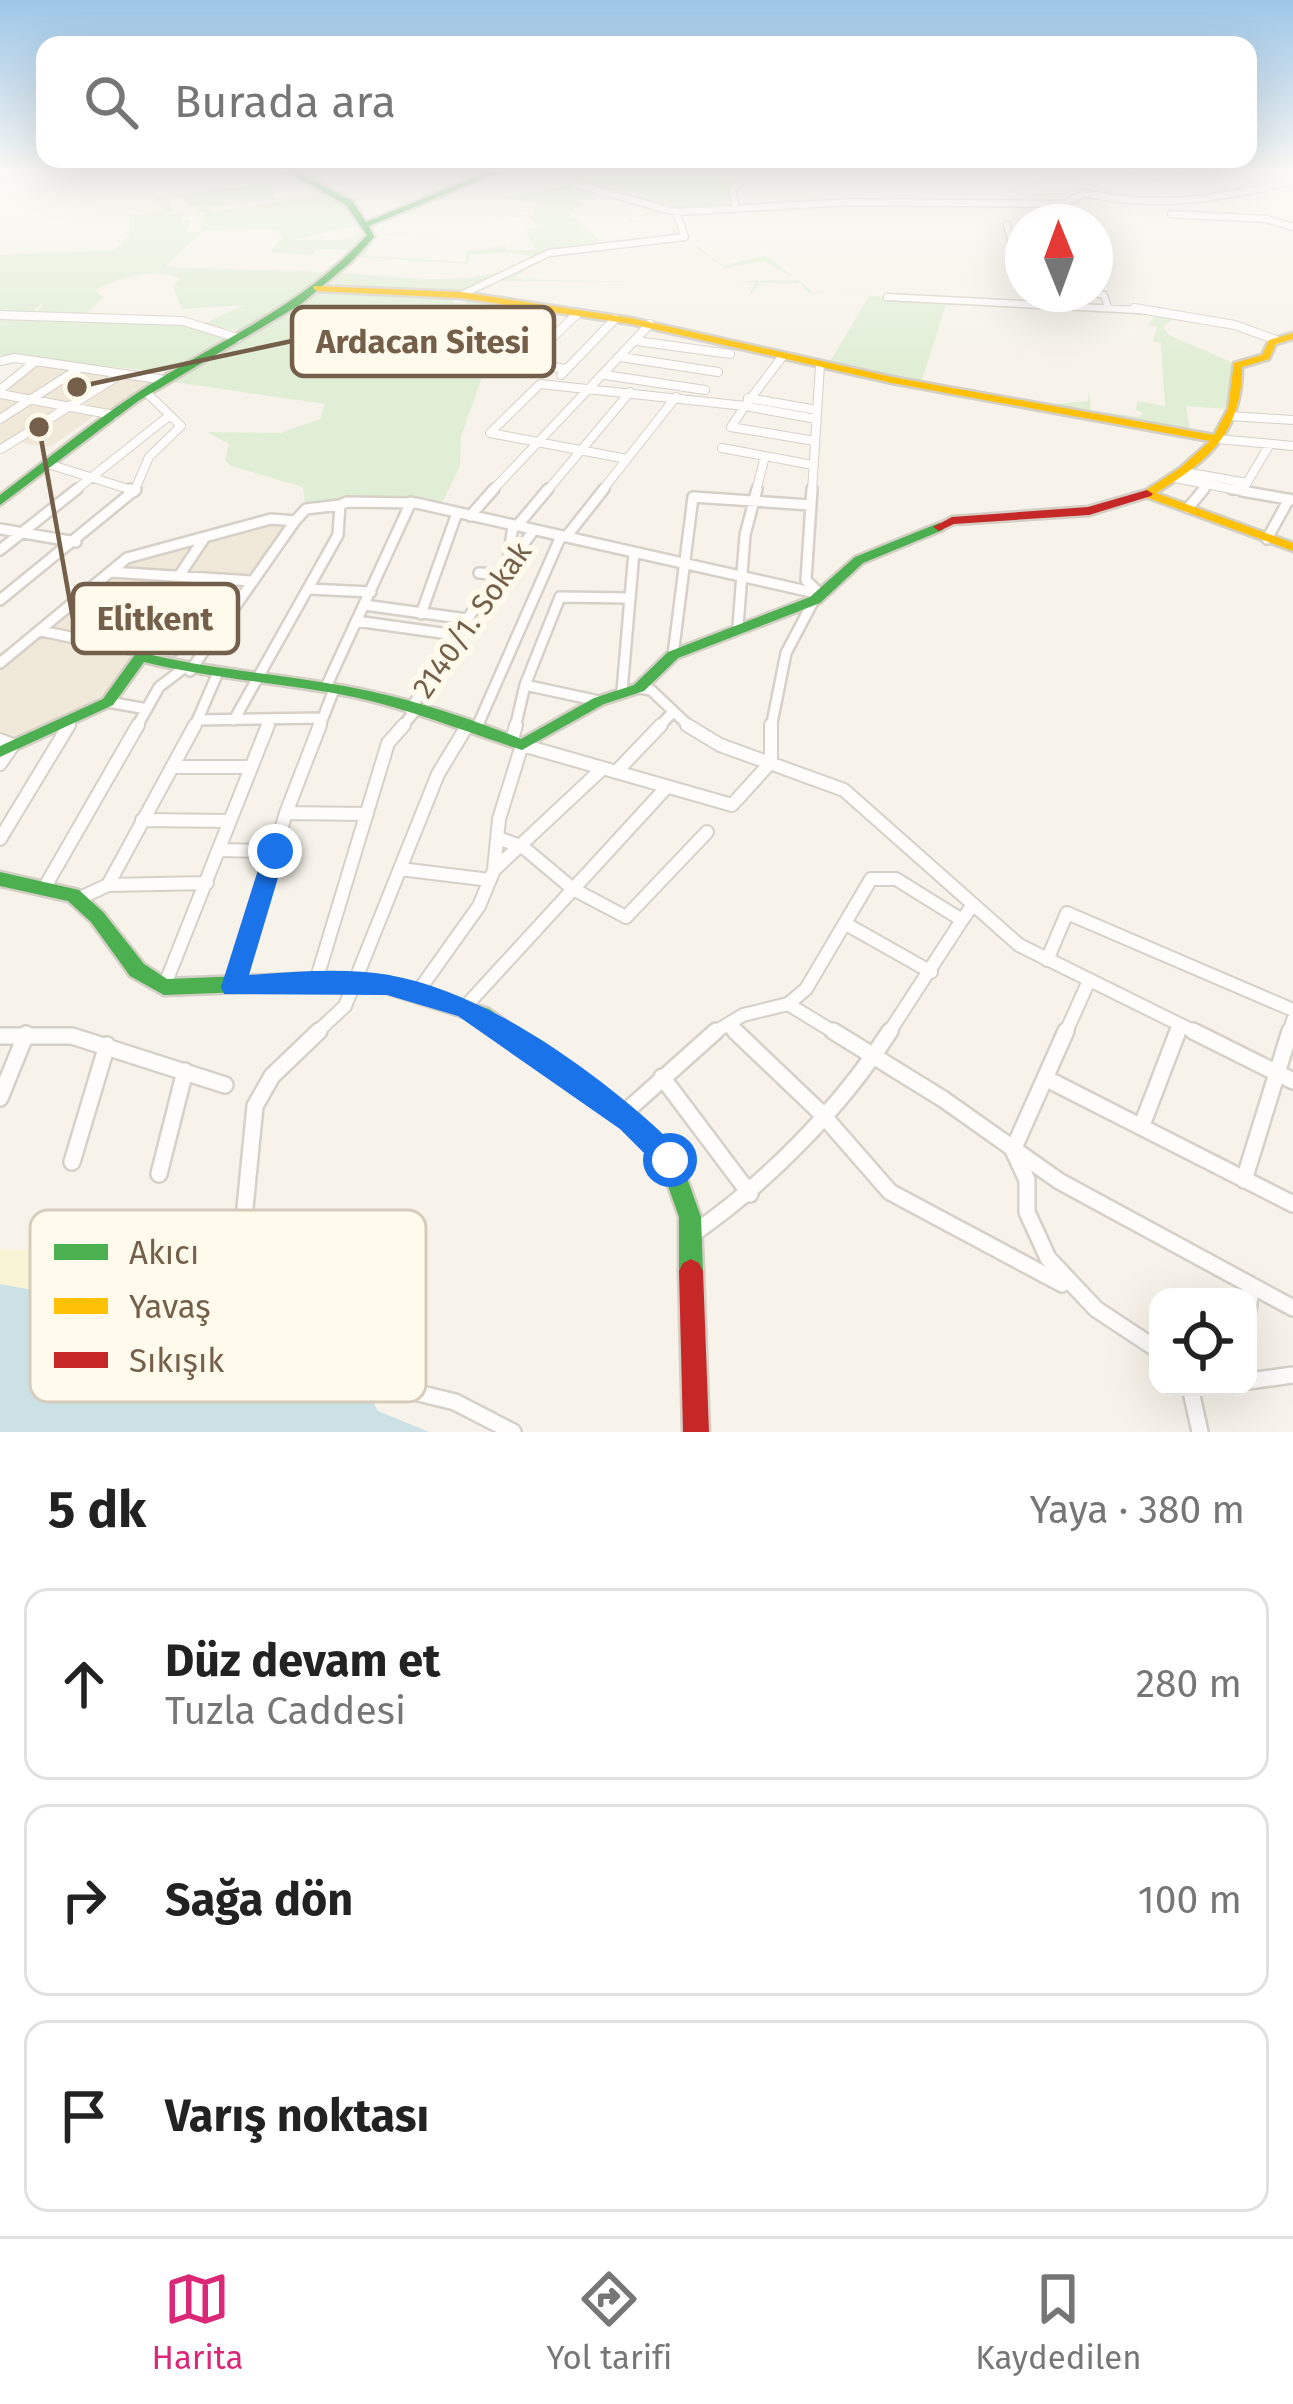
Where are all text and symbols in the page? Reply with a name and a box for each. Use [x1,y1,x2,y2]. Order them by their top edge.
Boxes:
search box [36,36,1257,168]
icon: search [78,69,144,135]
text: Burada ara [174,75,396,129]
north arrow [1005,204,1113,312]
callout: Ardacan Sitesi [292,307,554,376]
text: Ardacan Sitesi [315,322,530,362]
street label: 2140/1. Sokak [405,535,539,705]
callout: Elitkent [73,584,238,653]
text: Elitkent [97,599,215,639]
route end [248,824,302,878]
route start [643,1133,697,1187]
legend [30,1210,426,1402]
text: Akıcı [129,1233,199,1273]
text: Yavaş [129,1287,211,1327]
map controls [1149,1288,1257,1396]
button: locate [1149,1288,1257,1396]
text: Sıkışık [129,1341,224,1381]
text: 5 dk [48,1479,146,1541]
text: Yaya · 380 m [1030,1487,1245,1533]
text: Düz devam et [165,1634,441,1688]
icon: ahead [51,1651,117,1717]
text: 280 m [1136,1661,1242,1707]
text: Tuzla Caddesi [165,1688,406,1734]
icon: right [51,1867,117,1933]
text: Sağa dön [165,1873,353,1927]
text: 100 m [1138,1877,1242,1923]
icon: arrive [51,2083,117,2149]
text: Varış noktası [165,2089,429,2143]
tab: Harita [151,2266,244,2378]
tab: Yol tarifi [546,2266,672,2378]
tab: Kaydedilen [975,2266,1142,2378]

